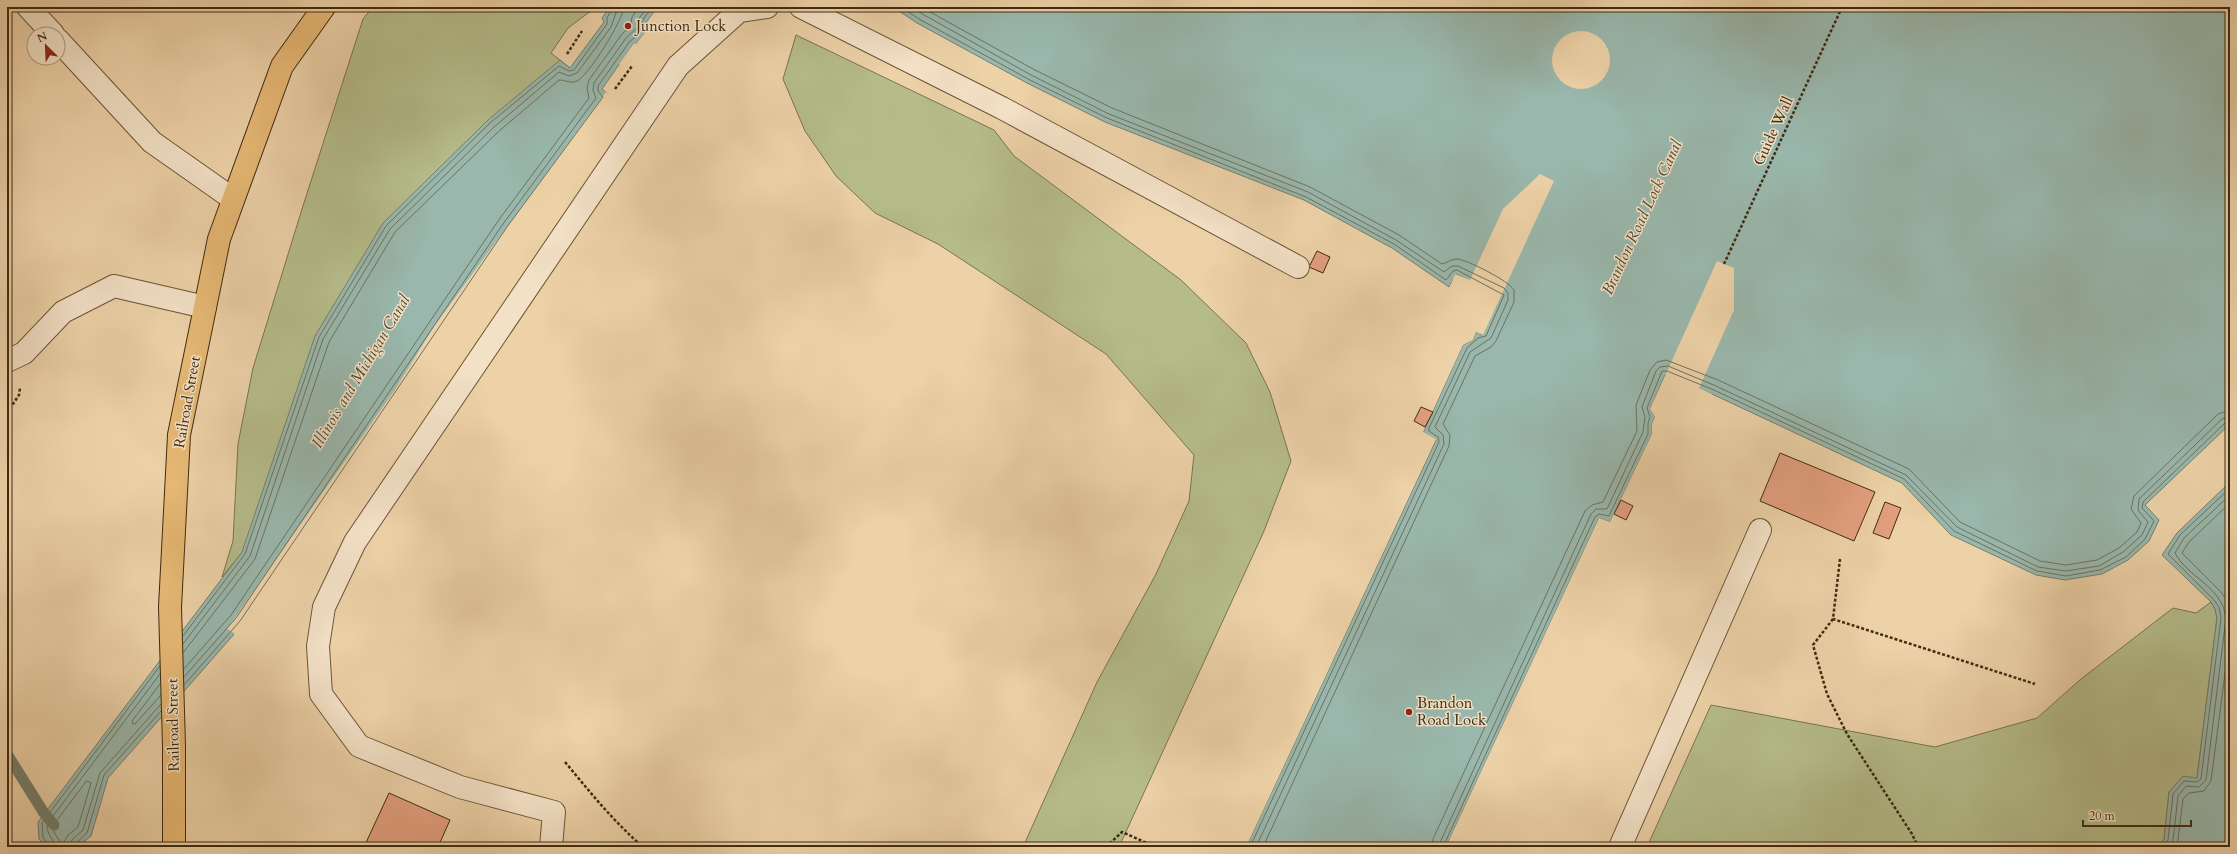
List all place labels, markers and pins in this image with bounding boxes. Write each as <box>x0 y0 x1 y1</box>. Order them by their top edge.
place label: Junction Lock <box>634 16 726 36</box>
marker: Junction Lock <box>623 21 633 31</box>
place label: Brandon Road Lock <box>1417 693 1486 730</box>
marker: Brandon Road Lock <box>1404 707 1414 717</box>

